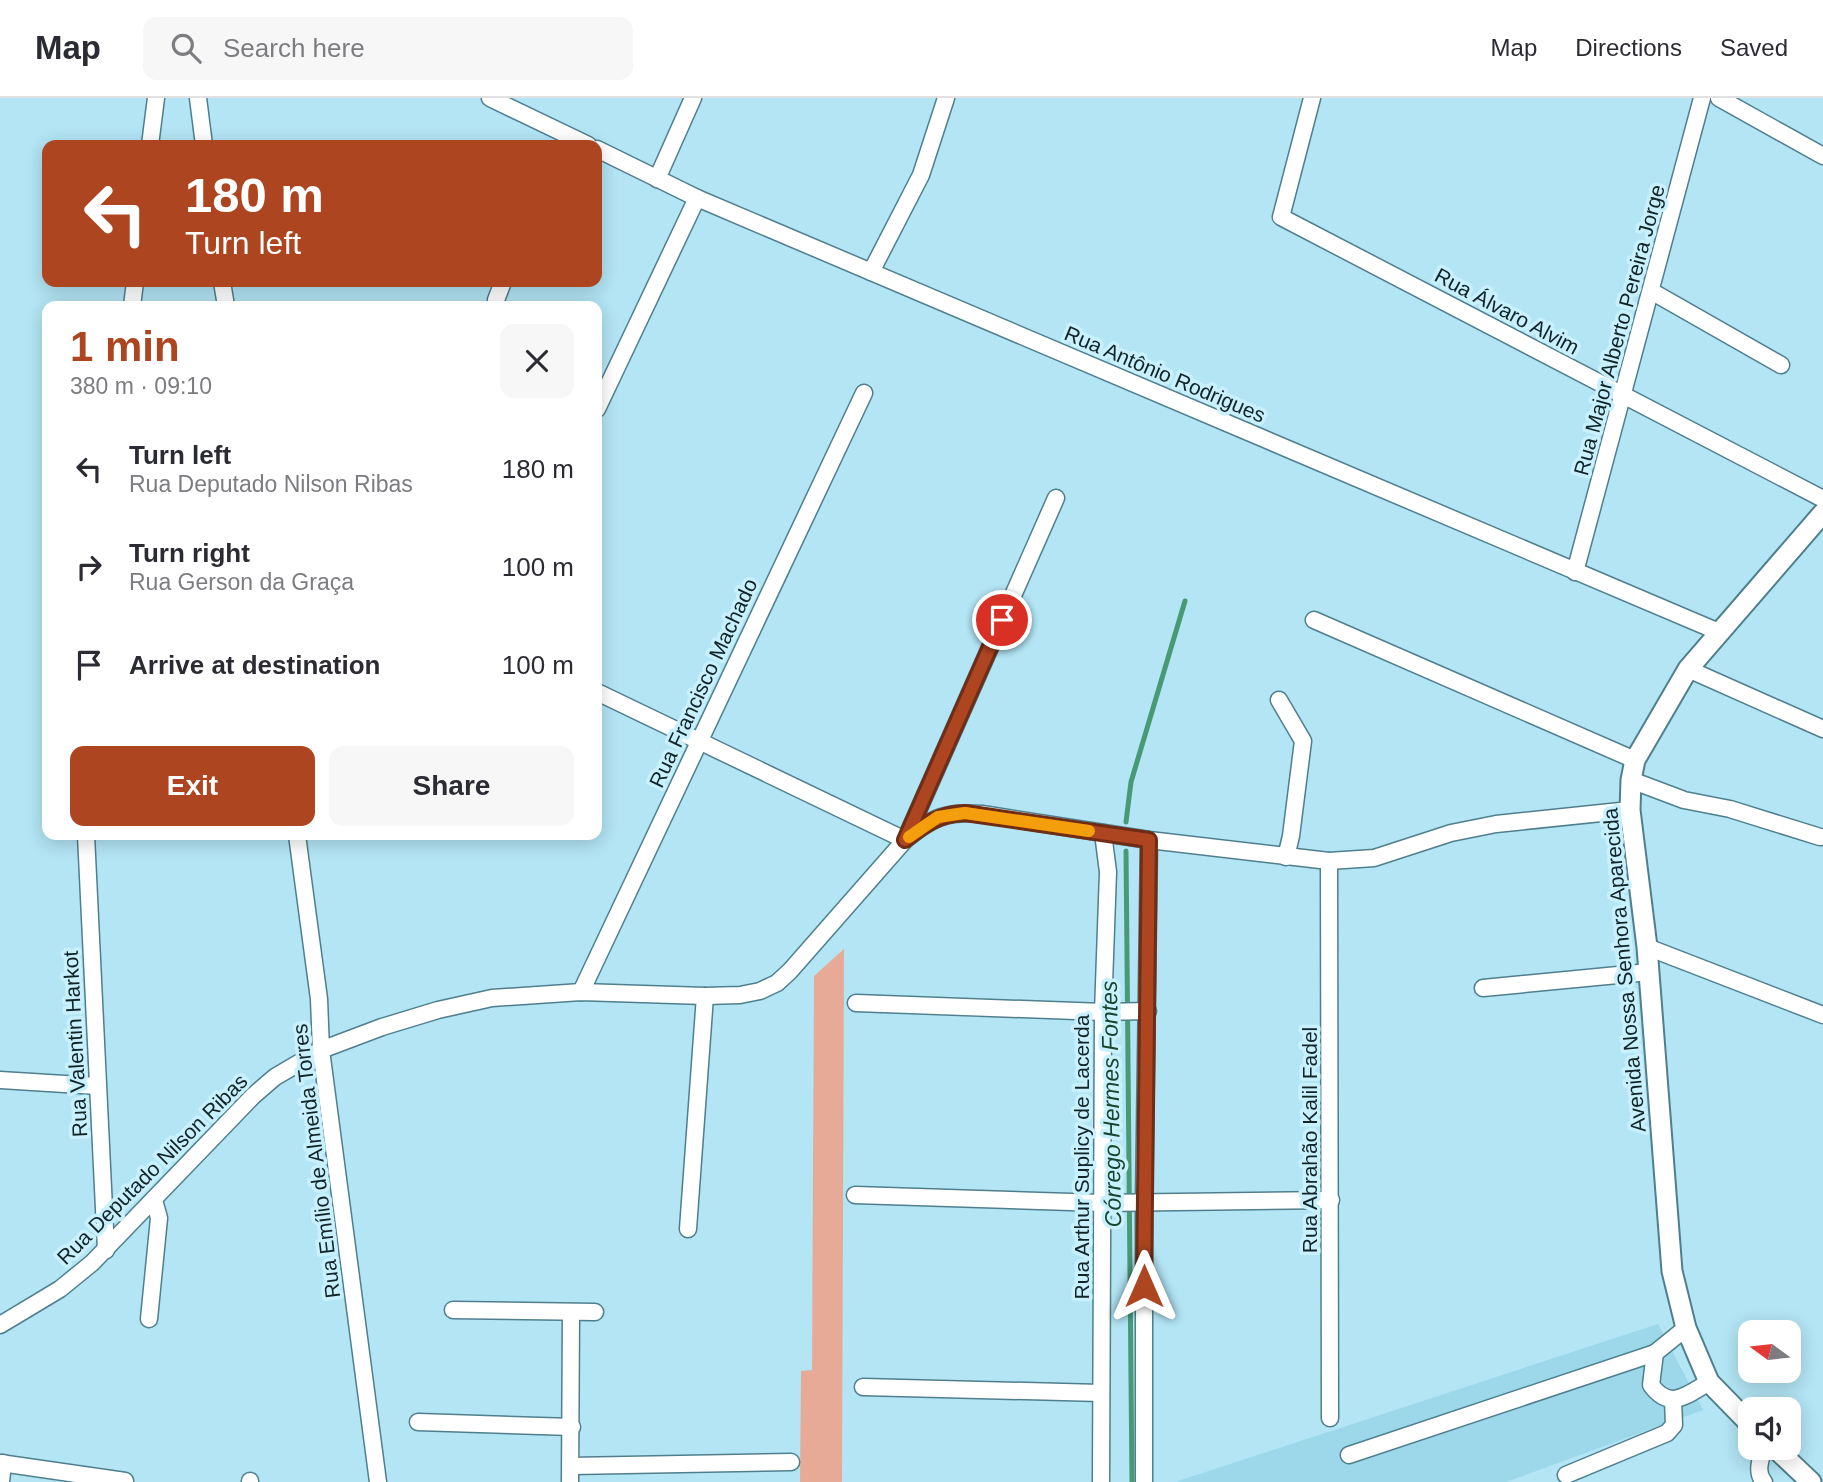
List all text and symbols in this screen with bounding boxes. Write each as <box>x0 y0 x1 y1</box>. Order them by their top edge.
search box <box>143 17 633 80</box>
text: Map <box>35 29 101 66</box>
icon: search <box>167 29 205 67</box>
text: Search here <box>223 33 365 63</box>
text: Map <box>1491 34 1537 61</box>
text: Directions <box>1575 34 1682 61</box>
text: Saved <box>1720 34 1788 61</box>
icon: left <box>70 168 161 259</box>
text: 180 m <box>185 168 324 222</box>
street label: Rua Major Alberto Pereira Jorge <box>1569 182 1669 478</box>
text: Turn left <box>185 225 301 261</box>
street label: Rua Álvaro Alvim <box>1431 263 1583 359</box>
street label: Rua Antônio Rodrigues <box>1061 321 1269 427</box>
text: 1 min <box>70 323 180 370</box>
button: close <box>500 324 574 398</box>
text: 380 m · 09:10 <box>70 373 212 399</box>
text: Turn left <box>129 440 231 470</box>
icon: left <box>70 450 108 488</box>
text: 180 m <box>502 454 574 484</box>
text: Rua Deputado Nilson Ribas <box>129 471 413 497</box>
text: Turn right <box>129 538 250 568</box>
icon: right <box>70 548 108 586</box>
text: 100 m <box>502 552 574 582</box>
text: Rua Gerson da Graça <box>129 569 354 595</box>
street label: Rua Francisco Machado <box>644 575 762 791</box>
pin <box>972 590 1032 650</box>
icon: arrive <box>983 601 1021 639</box>
icon: arrive <box>70 646 108 684</box>
text: Arrive at destination <box>129 650 380 680</box>
text: 100 m <box>502 650 574 680</box>
button: Exit <box>70 746 315 826</box>
button: Share <box>329 746 574 826</box>
street label: Avenida Nossa Senhora Aparecida <box>1598 807 1650 1133</box>
street label: Rua Valentin Harkot <box>59 950 91 1138</box>
water label: Córrego Hermes Fontes <box>1096 980 1126 1228</box>
street label: Rua Arthur Suplicy de Lacerda <box>1070 1014 1093 1299</box>
street label: Rua Emílio de Almeida Torres <box>288 1023 344 1299</box>
street label: Rua Abrahão Kalil Fadel <box>1298 1027 1321 1253</box>
street label: Rua Deputado Nilson Ribas <box>52 1069 252 1269</box>
position arrow <box>1107 1249 1181 1323</box>
north arrow <box>1738 1320 1801 1382</box>
map controls <box>1738 1320 1801 1460</box>
button: sound <box>1738 1397 1801 1460</box>

